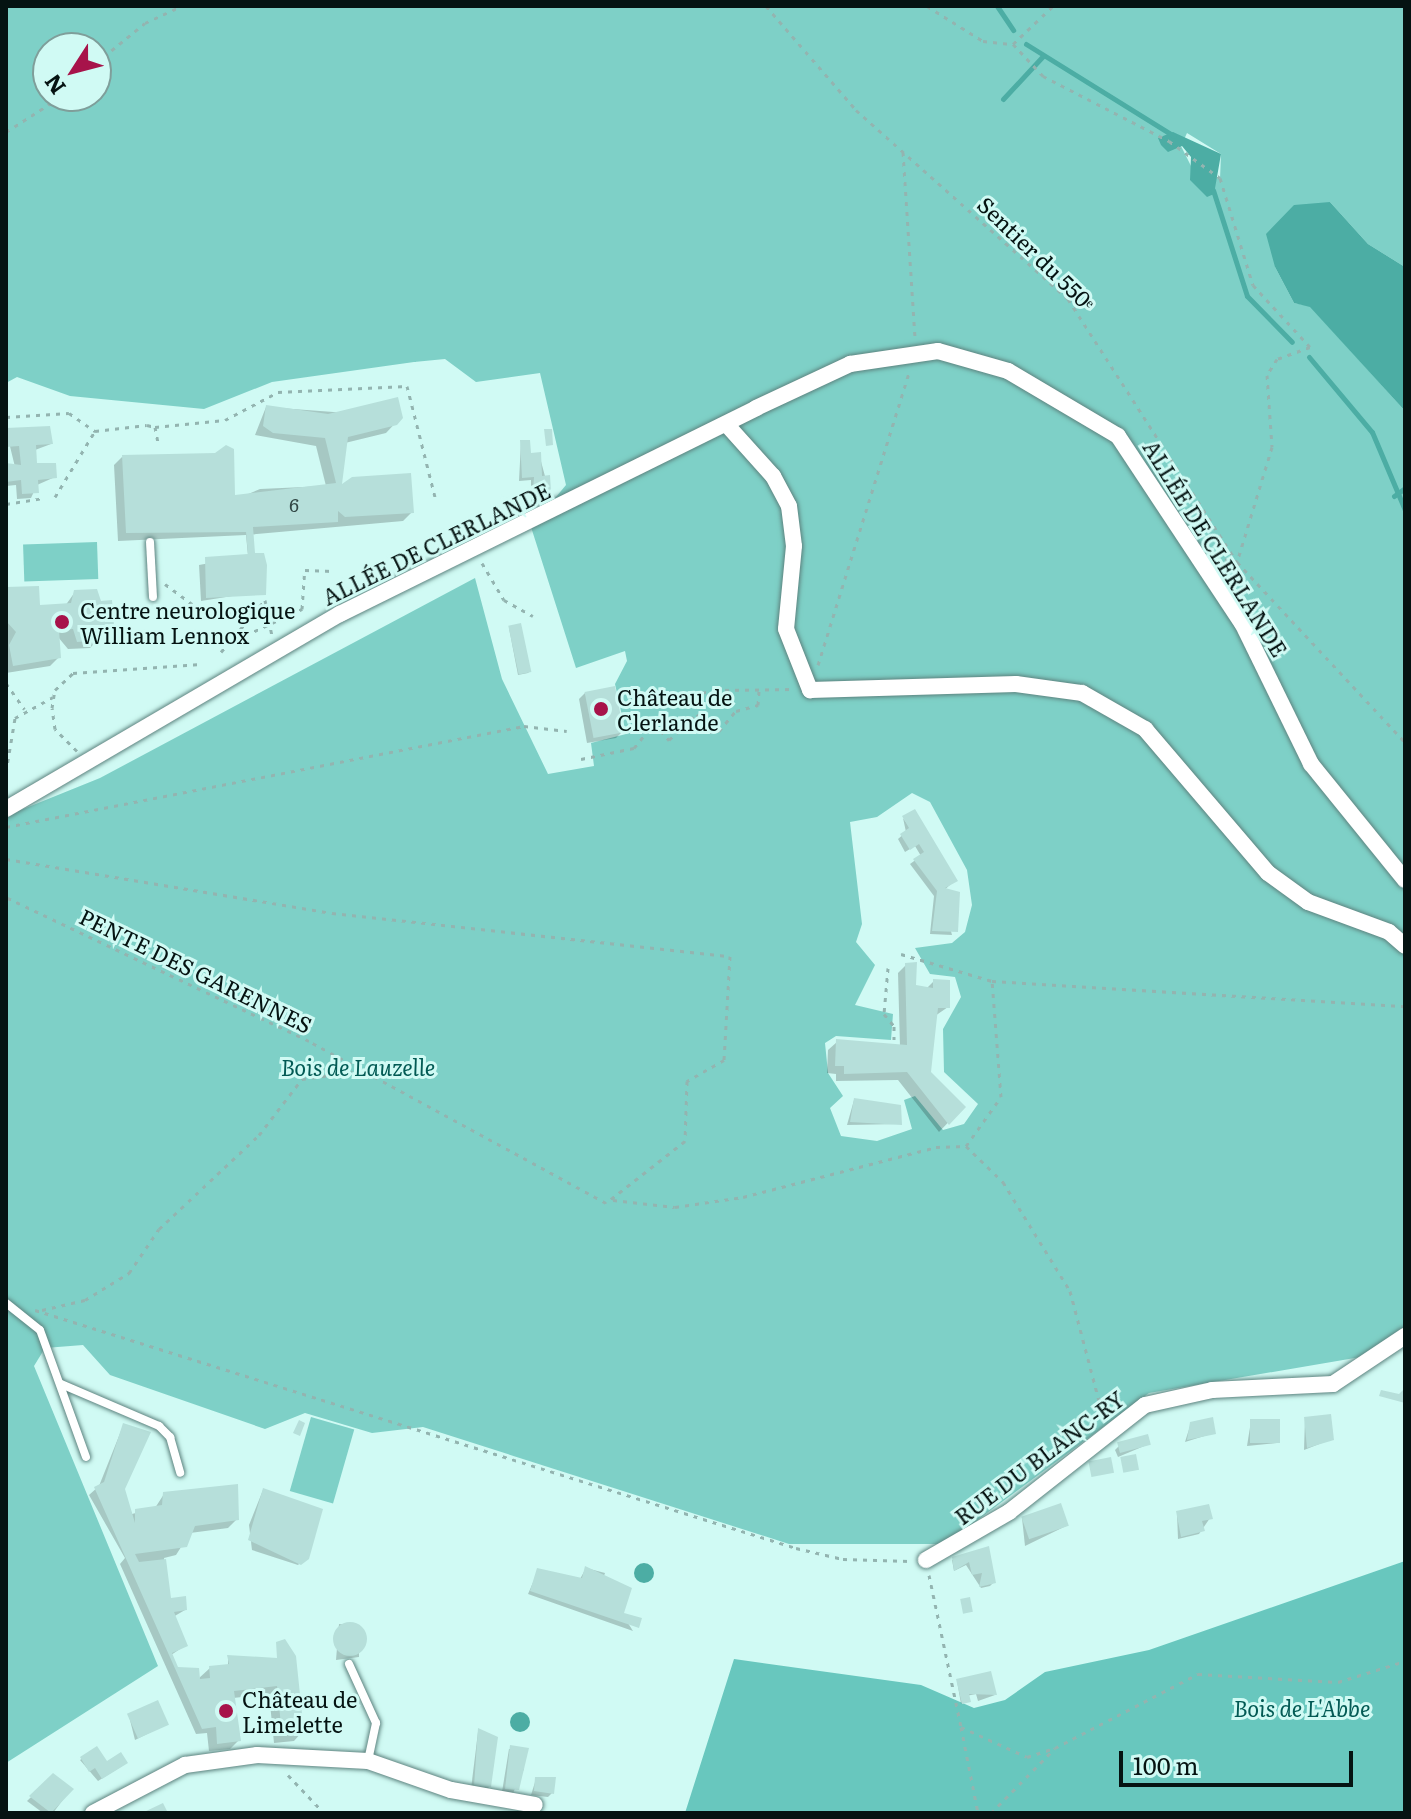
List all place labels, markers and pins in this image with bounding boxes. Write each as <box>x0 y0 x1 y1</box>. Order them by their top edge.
place label: Centre neurologique William Lennox <box>80 596 295 648</box>
marker: Centre neurologique William Lennox <box>51 611 73 633</box>
place label: Château de Clerlande <box>617 683 732 734</box>
marker: Château de Clerlande <box>592 700 610 718</box>
place label: Château de Limelette <box>242 1685 357 1736</box>
marker: Château de Limelette <box>217 1702 235 1720</box>

